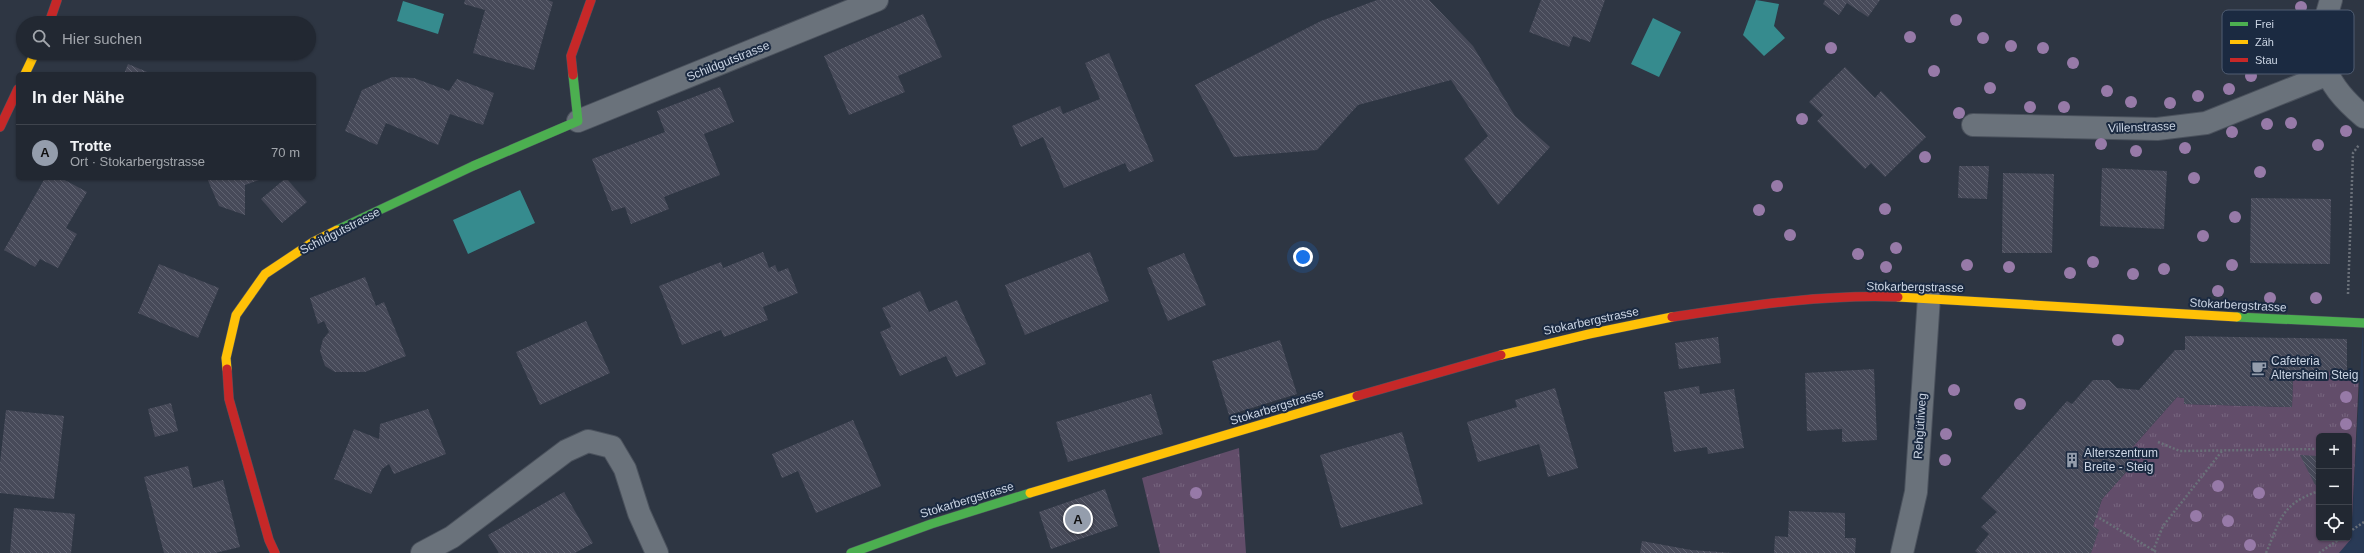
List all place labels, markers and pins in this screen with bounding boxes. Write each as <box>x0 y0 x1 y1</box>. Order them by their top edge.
place label: Cafeteria Altersheim Steig <box>2271 354 2358 382</box>
cafe icon: Cafeteria Altersheim Steig <box>2250 359 2268 377</box>
place label: Alterszentrum Breite - Steig <box>2084 446 2158 474</box>
building icon: Alterszentrum Breite - Steig <box>2063 451 2081 469</box>
pin: A <box>1065 504 1091 534</box>

